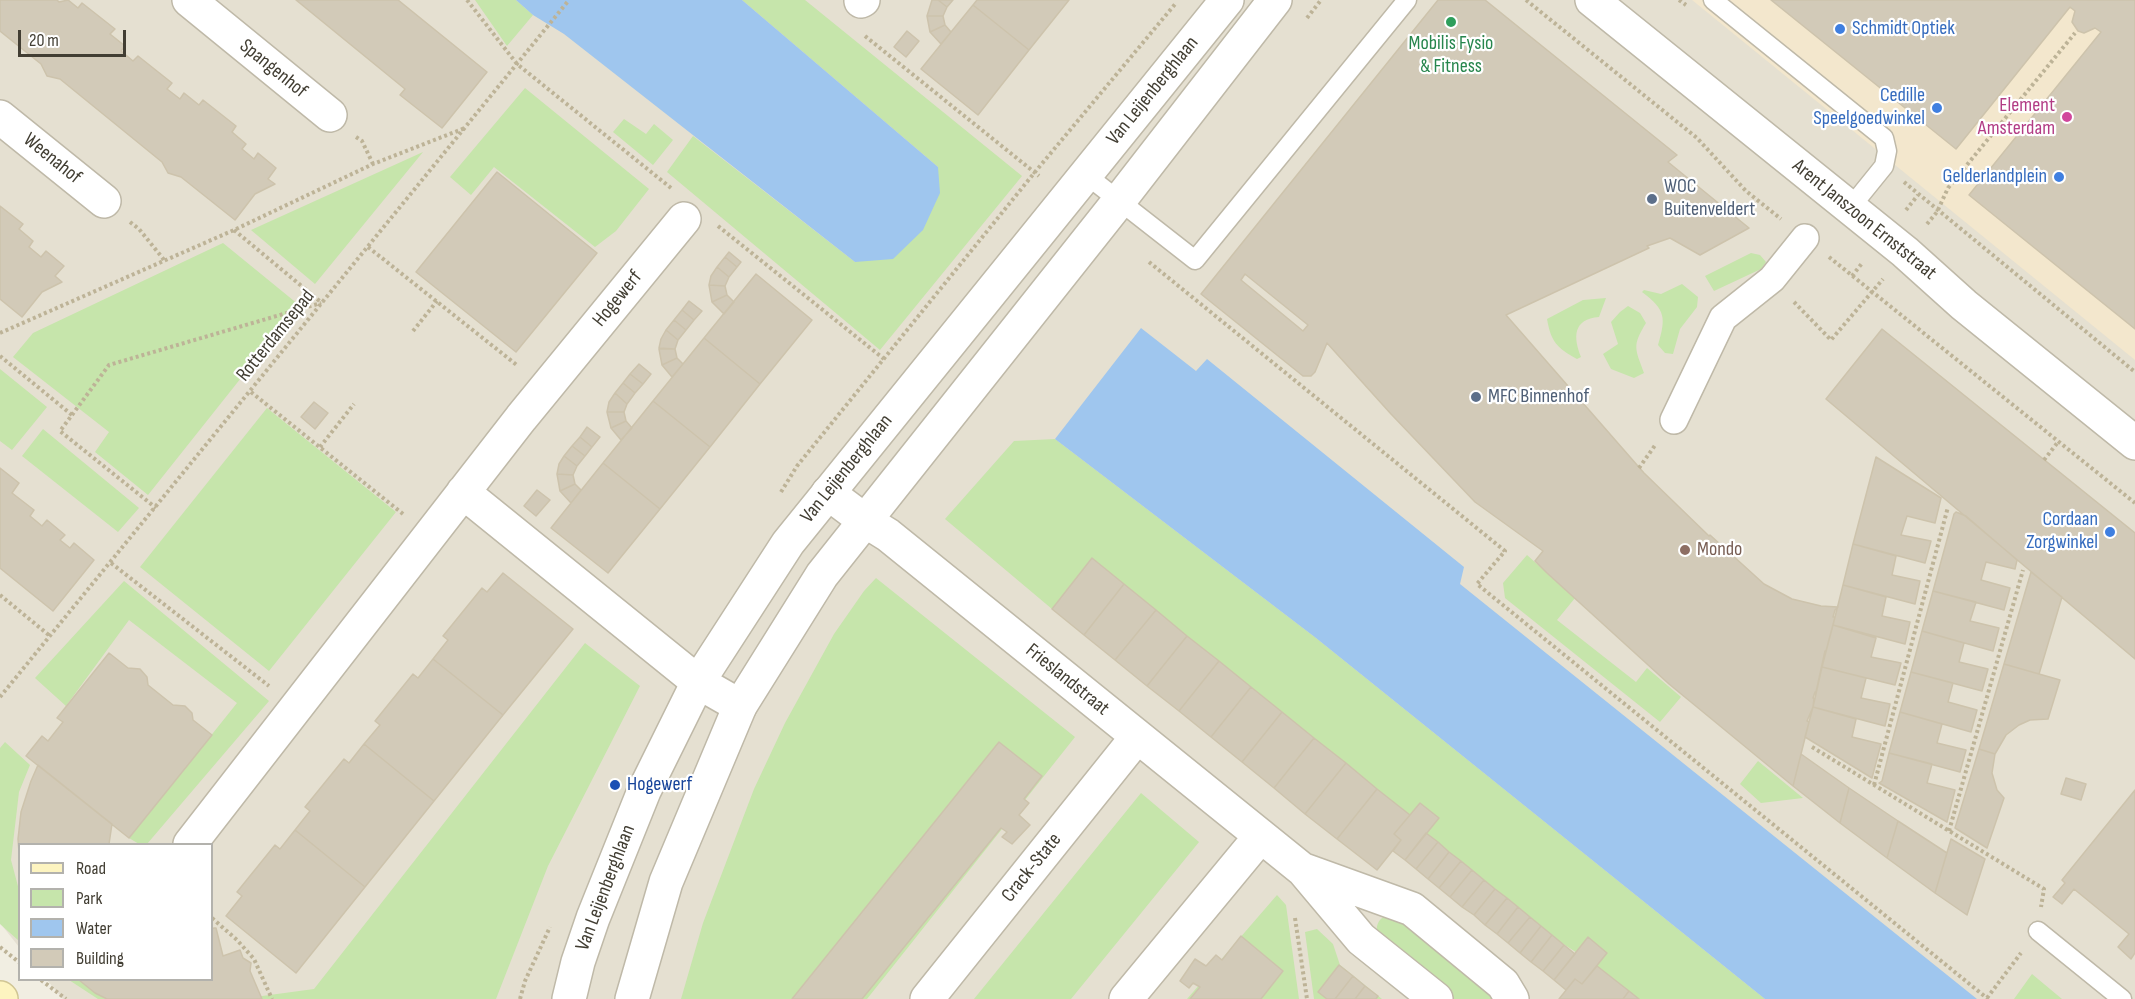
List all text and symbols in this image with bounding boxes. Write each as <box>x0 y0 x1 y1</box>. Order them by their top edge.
marker: Mobilis Fysio & Fitness <box>1444 15 1458 29</box>
place label: Schmidt Optiek <box>1852 17 1955 41</box>
scale bar <box>21 18 129 56</box>
marker: Schmidt Optiek <box>1833 22 1847 36</box>
text: 20 m <box>29 30 59 51</box>
street label: Van Leijenberghlaan <box>1102 32 1204 150</box>
place label: Mobilis Fysio & Fitness <box>1409 32 1493 79</box>
street label: Spangenhof <box>234 34 312 104</box>
place label: Cedille Speelgoedwinkel <box>1813 84 1925 131</box>
place label: Element Amsterdam <box>1978 94 2055 141</box>
marker: Cedille Speelgoedwinkel <box>1930 101 1944 115</box>
marker: Element Amsterdam <box>2060 110 2074 124</box>
street label: Weenahof <box>18 128 86 190</box>
street label: Arent Janszoon Ernststraat <box>1787 154 1941 286</box>
place label: Gelderlandplein <box>1942 165 2047 189</box>
marker: Gelderlandplein <box>2052 170 2066 184</box>
place label: WOC Buitenveldert <box>1664 175 1755 222</box>
marker: WOC Buitenveldert <box>1645 192 1659 206</box>
street label: Hogewerf <box>588 266 648 332</box>
street label: Rotterdamsepad <box>232 285 320 387</box>
place label: MFC Binnenhof <box>1488 385 1589 409</box>
marker: MFC Binnenhof <box>1469 390 1483 404</box>
street label: Van Leijenberghlaan <box>796 410 898 528</box>
place label: Cordaan Zorgwinkel <box>2026 508 2098 555</box>
marker: Cordaan Zorgwinkel <box>2103 525 2117 539</box>
place label: Mondo <box>1697 538 1742 562</box>
marker: Mondo <box>1678 543 1692 557</box>
street label: Frieslandstraat <box>1020 639 1114 721</box>
place label: Hogewerf <box>627 773 692 797</box>
marker: Hogewerf <box>608 778 622 792</box>
street label: Van Leijenberghlaan <box>571 822 641 954</box>
street label: Crack-State <box>997 829 1067 907</box>
legend <box>18 843 213 981</box>
text: Road <box>76 858 106 879</box>
text: Park <box>76 888 102 909</box>
text: Water <box>76 918 112 939</box>
text: Building <box>76 948 124 969</box>

